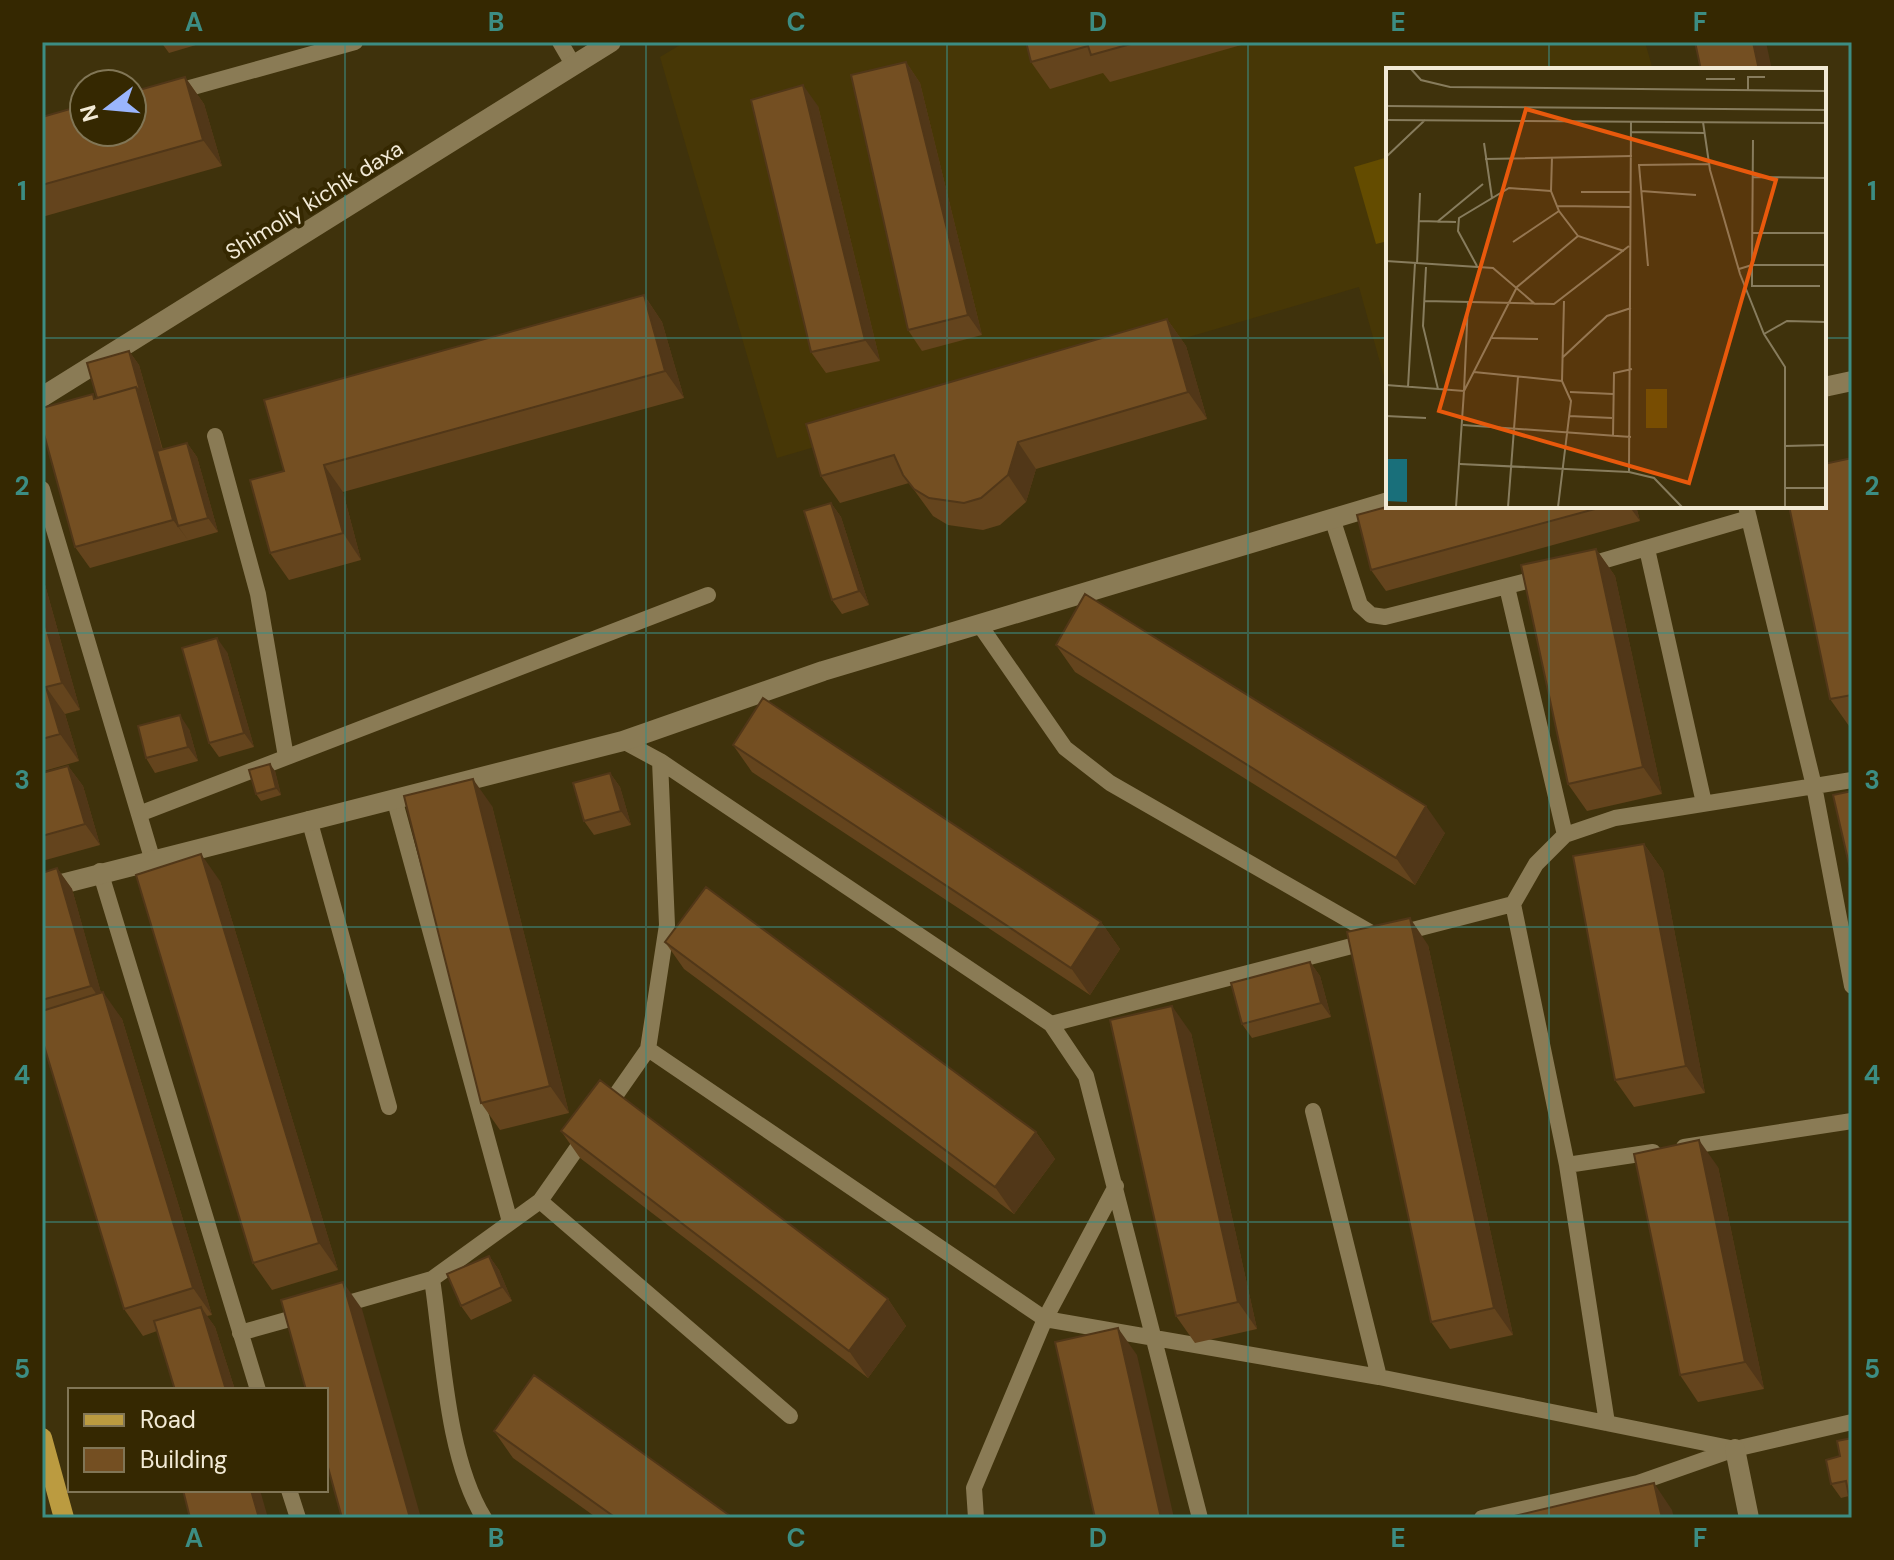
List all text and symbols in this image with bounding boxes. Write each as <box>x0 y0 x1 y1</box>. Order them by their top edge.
text: A <box>185 5 203 39</box>
text: B <box>488 5 504 39</box>
text: C <box>786 5 806 39</box>
text: D <box>1089 5 1107 39</box>
text: E <box>1390 5 1406 39</box>
text: F <box>1693 5 1707 39</box>
north arrow <box>68 68 148 148</box>
inset map <box>1386 68 1826 508</box>
text: N <box>73 102 105 125</box>
street label: Shimoliy kichik daxa <box>220 134 408 267</box>
text: 1 <box>17 174 27 208</box>
text: 1 <box>1867 174 1877 208</box>
text: 2 <box>14 469 30 503</box>
text: 2 <box>1864 469 1880 503</box>
text: 3 <box>14 763 30 797</box>
text: 3 <box>1864 763 1880 797</box>
text: 4 <box>14 1058 30 1092</box>
text: 4 <box>1864 1058 1880 1092</box>
text: 5 <box>14 1352 30 1386</box>
text: 5 <box>1864 1352 1880 1386</box>
legend <box>68 1388 328 1492</box>
text: Road <box>140 1404 196 1435</box>
text: Building <box>140 1444 227 1475</box>
text: A <box>185 1521 203 1555</box>
text: B <box>488 1521 504 1555</box>
text: C <box>786 1521 806 1555</box>
text: D <box>1089 1521 1107 1555</box>
text: E <box>1390 1521 1406 1555</box>
text: F <box>1693 1521 1707 1555</box>

